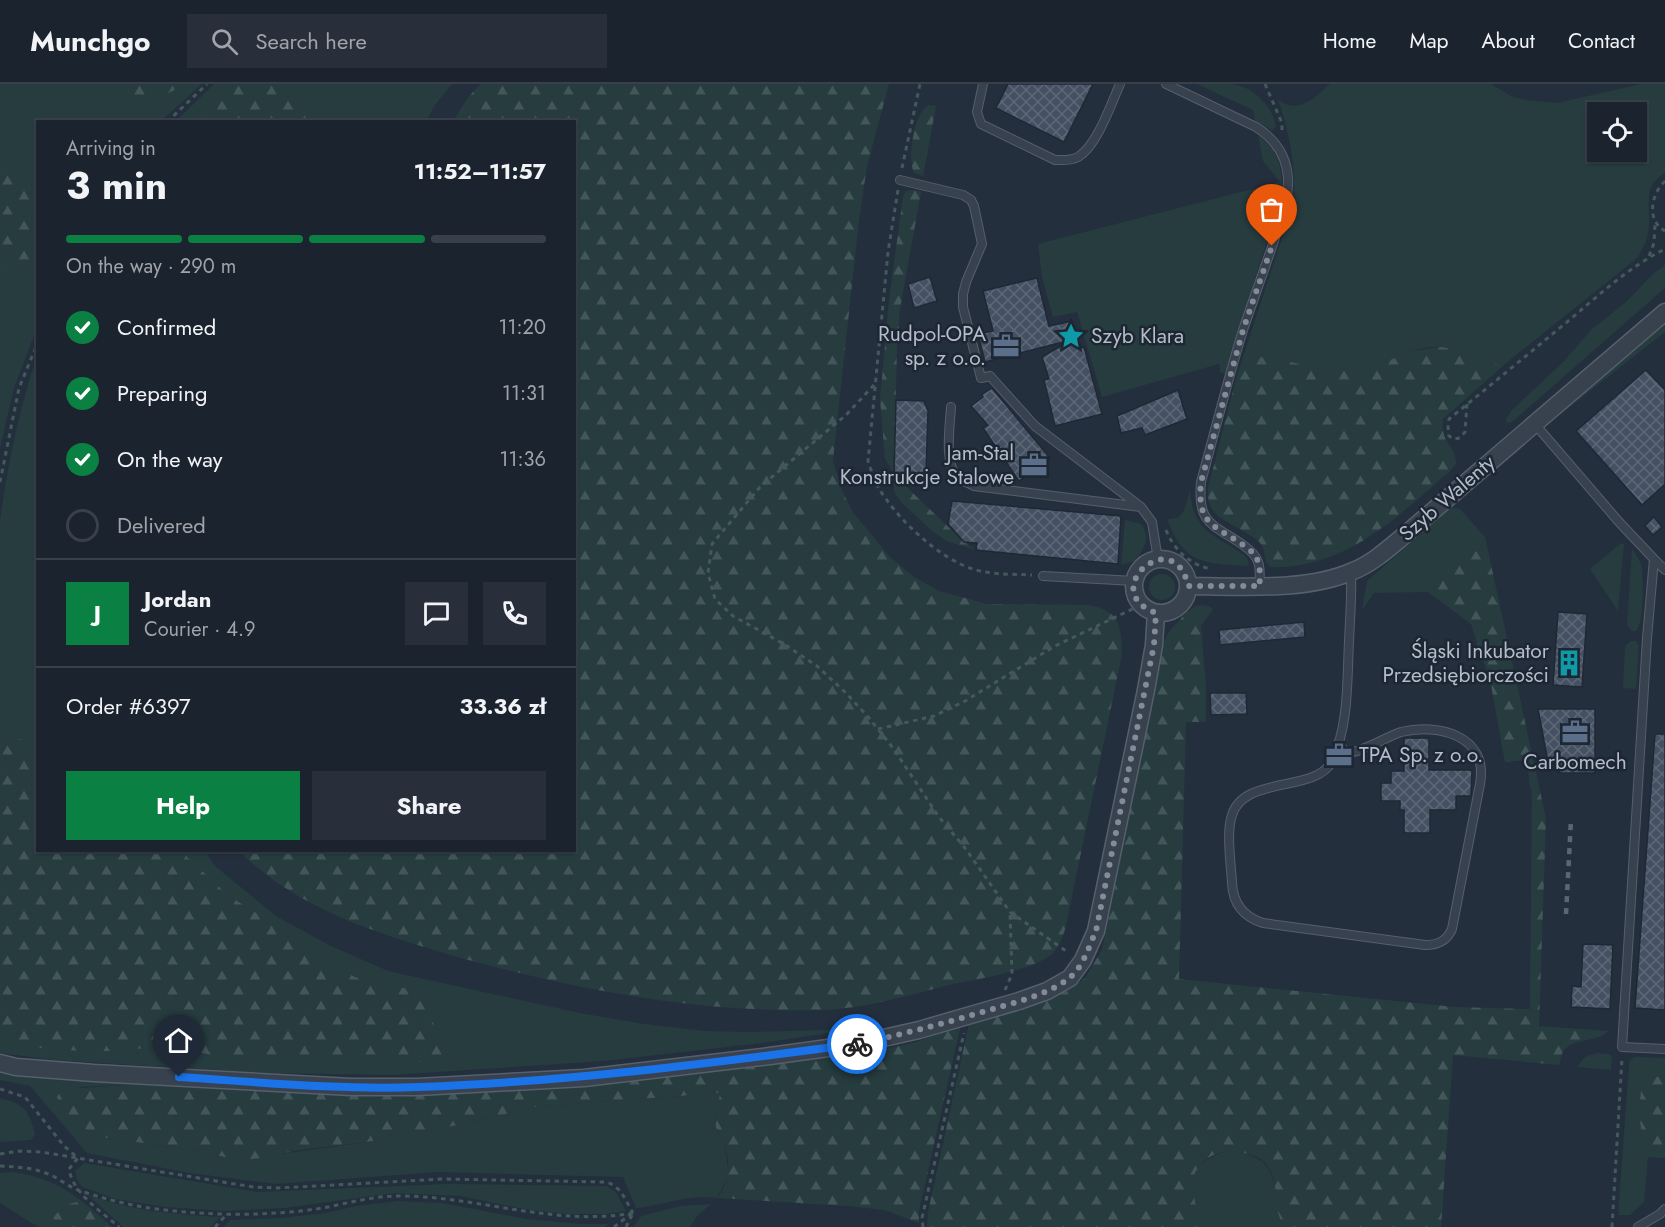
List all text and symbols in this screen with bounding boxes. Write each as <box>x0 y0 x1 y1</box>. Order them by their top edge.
search box <box>187 14 607 68</box>
text: Munchgo <box>30 21 151 62</box>
icon: search <box>208 25 241 58</box>
text: Search here <box>256 25 367 57</box>
text: Home <box>1323 26 1376 56</box>
text: Map <box>1409 26 1449 56</box>
text: About <box>1482 26 1535 56</box>
text: Contact <box>1568 26 1635 56</box>
map controls <box>1587 102 1647 162</box>
button: locate <box>1587 102 1647 162</box>
text: Arriving in <box>66 134 156 163</box>
text: 11:52–11:57 <box>414 155 546 187</box>
text: 3 min <box>66 157 167 214</box>
pin <box>1246 184 1297 246</box>
icon: bag <box>1255 193 1288 226</box>
text: On the way · 290 m <box>66 252 236 281</box>
icon: check <box>66 311 99 344</box>
text: Confirmed <box>117 311 216 343</box>
text: 11:20 <box>499 313 546 342</box>
place label: Rudpol-OPA sp. z o.o. <box>878 319 986 373</box>
place icon: Szyb Klara <box>1056 321 1086 351</box>
place label: Szyb Klara <box>1091 321 1184 351</box>
office icon: Rudpol-OPA sp. z o.o. <box>991 331 1021 361</box>
icon: check <box>66 377 99 410</box>
text: Preparing <box>117 377 208 409</box>
text: 11:31 <box>502 379 546 408</box>
place label: Jam-Stal Konstrukcje Stalowe <box>840 438 1014 492</box>
icon: check <box>66 443 99 476</box>
text: On the way <box>117 443 222 475</box>
text: 11:36 <box>500 445 546 474</box>
street label: Szyb Walenty <box>1392 447 1502 548</box>
office icon: Jam-Stal Konstrukcje Stalowe <box>1019 450 1049 480</box>
text: Delivered <box>117 509 206 541</box>
button: chat <box>405 582 468 645</box>
button: phone <box>483 582 546 645</box>
text: Jordan <box>144 583 211 615</box>
text: J <box>94 597 101 629</box>
text: Courier · 4.9 <box>144 615 256 644</box>
place label: Śląski Inkubator Przedsiębiorczości <box>1383 636 1550 690</box>
building icon: Śląski Inkubator Przedsiębiorczości <box>1554 648 1584 678</box>
text: Order #6397 <box>66 690 191 722</box>
text: 33.36 zł <box>460 690 546 722</box>
office icon: Carbomech <box>1560 717 1590 747</box>
office icon: TPA Sp. z o.o. <box>1324 740 1354 770</box>
place label: TPA Sp. z o.o. <box>1359 740 1483 770</box>
place label: Carbomech <box>1523 747 1627 777</box>
button: Help <box>66 771 300 840</box>
button: Share <box>312 771 546 840</box>
courier <box>827 1014 887 1074</box>
pin <box>153 1015 204 1077</box>
icon: home <box>162 1024 195 1057</box>
icon: bike <box>841 1028 874 1061</box>

